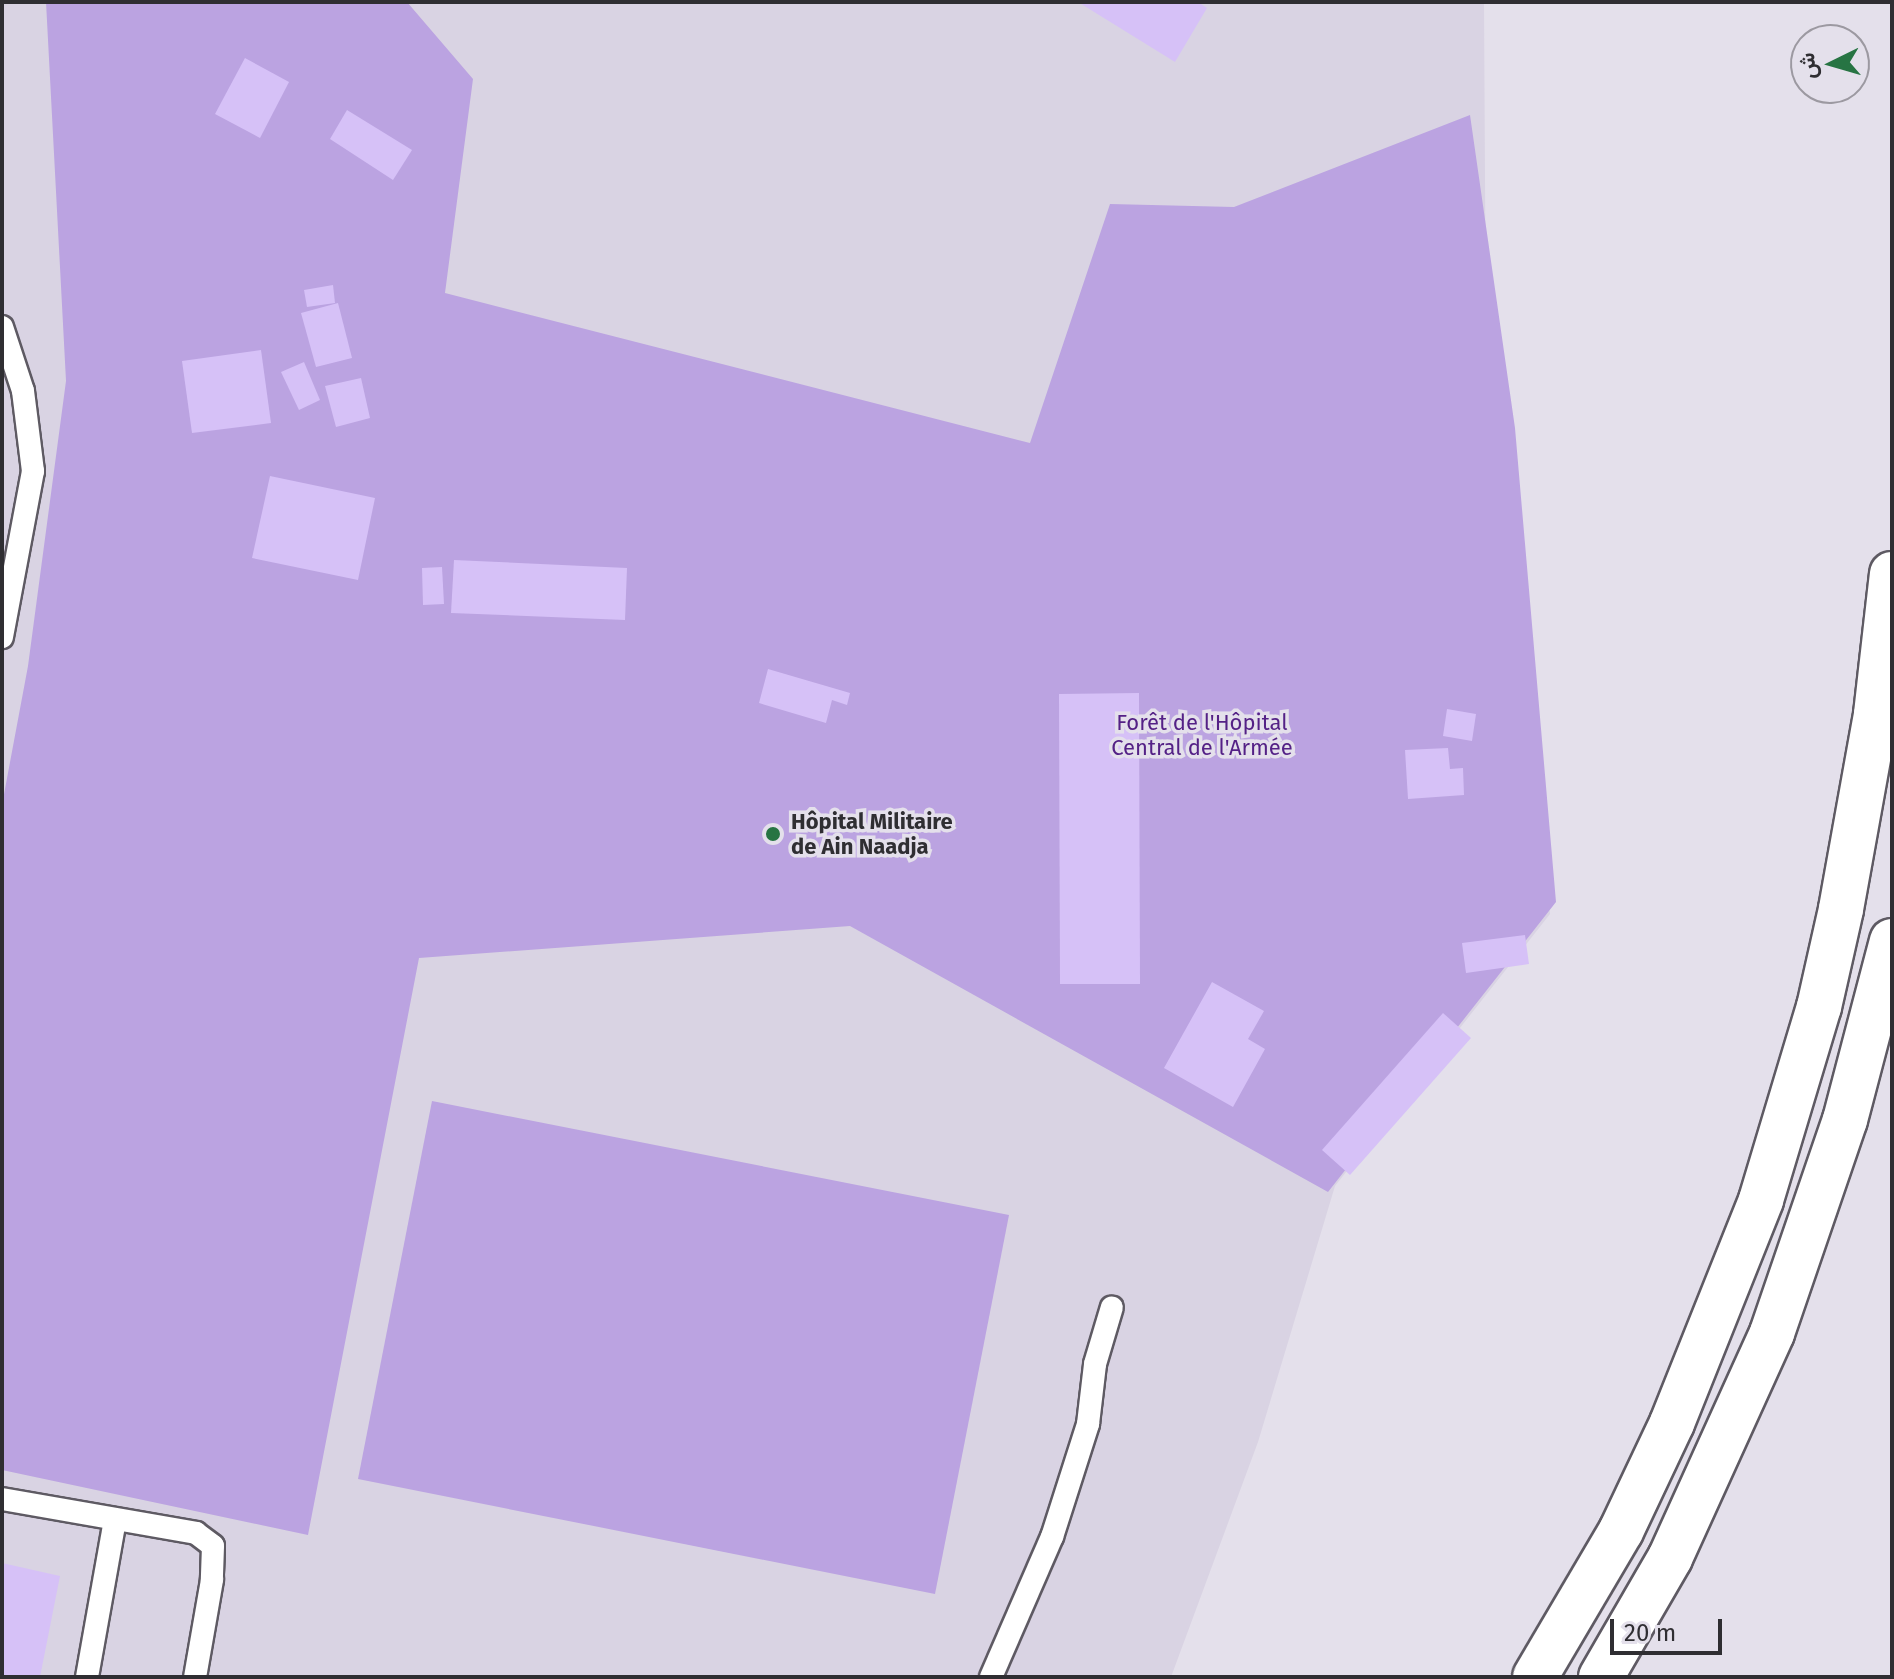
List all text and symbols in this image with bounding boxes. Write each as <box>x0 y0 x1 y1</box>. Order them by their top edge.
north arrow <box>1790 24 1870 104</box>
text: ش <box>1793 52 1822 80</box>
park label: Forêt de l'Hôpital Central de l'Armée <box>1111 709 1293 760</box>
place label: Hôpital Militaire de Ain Naadja <box>791 808 953 860</box>
marker: Hôpital Militaire de Ain Naadja <box>762 823 784 845</box>
scale bar <box>1614 1603 1726 1653</box>
text: 20 m <box>1624 1619 1676 1647</box>

